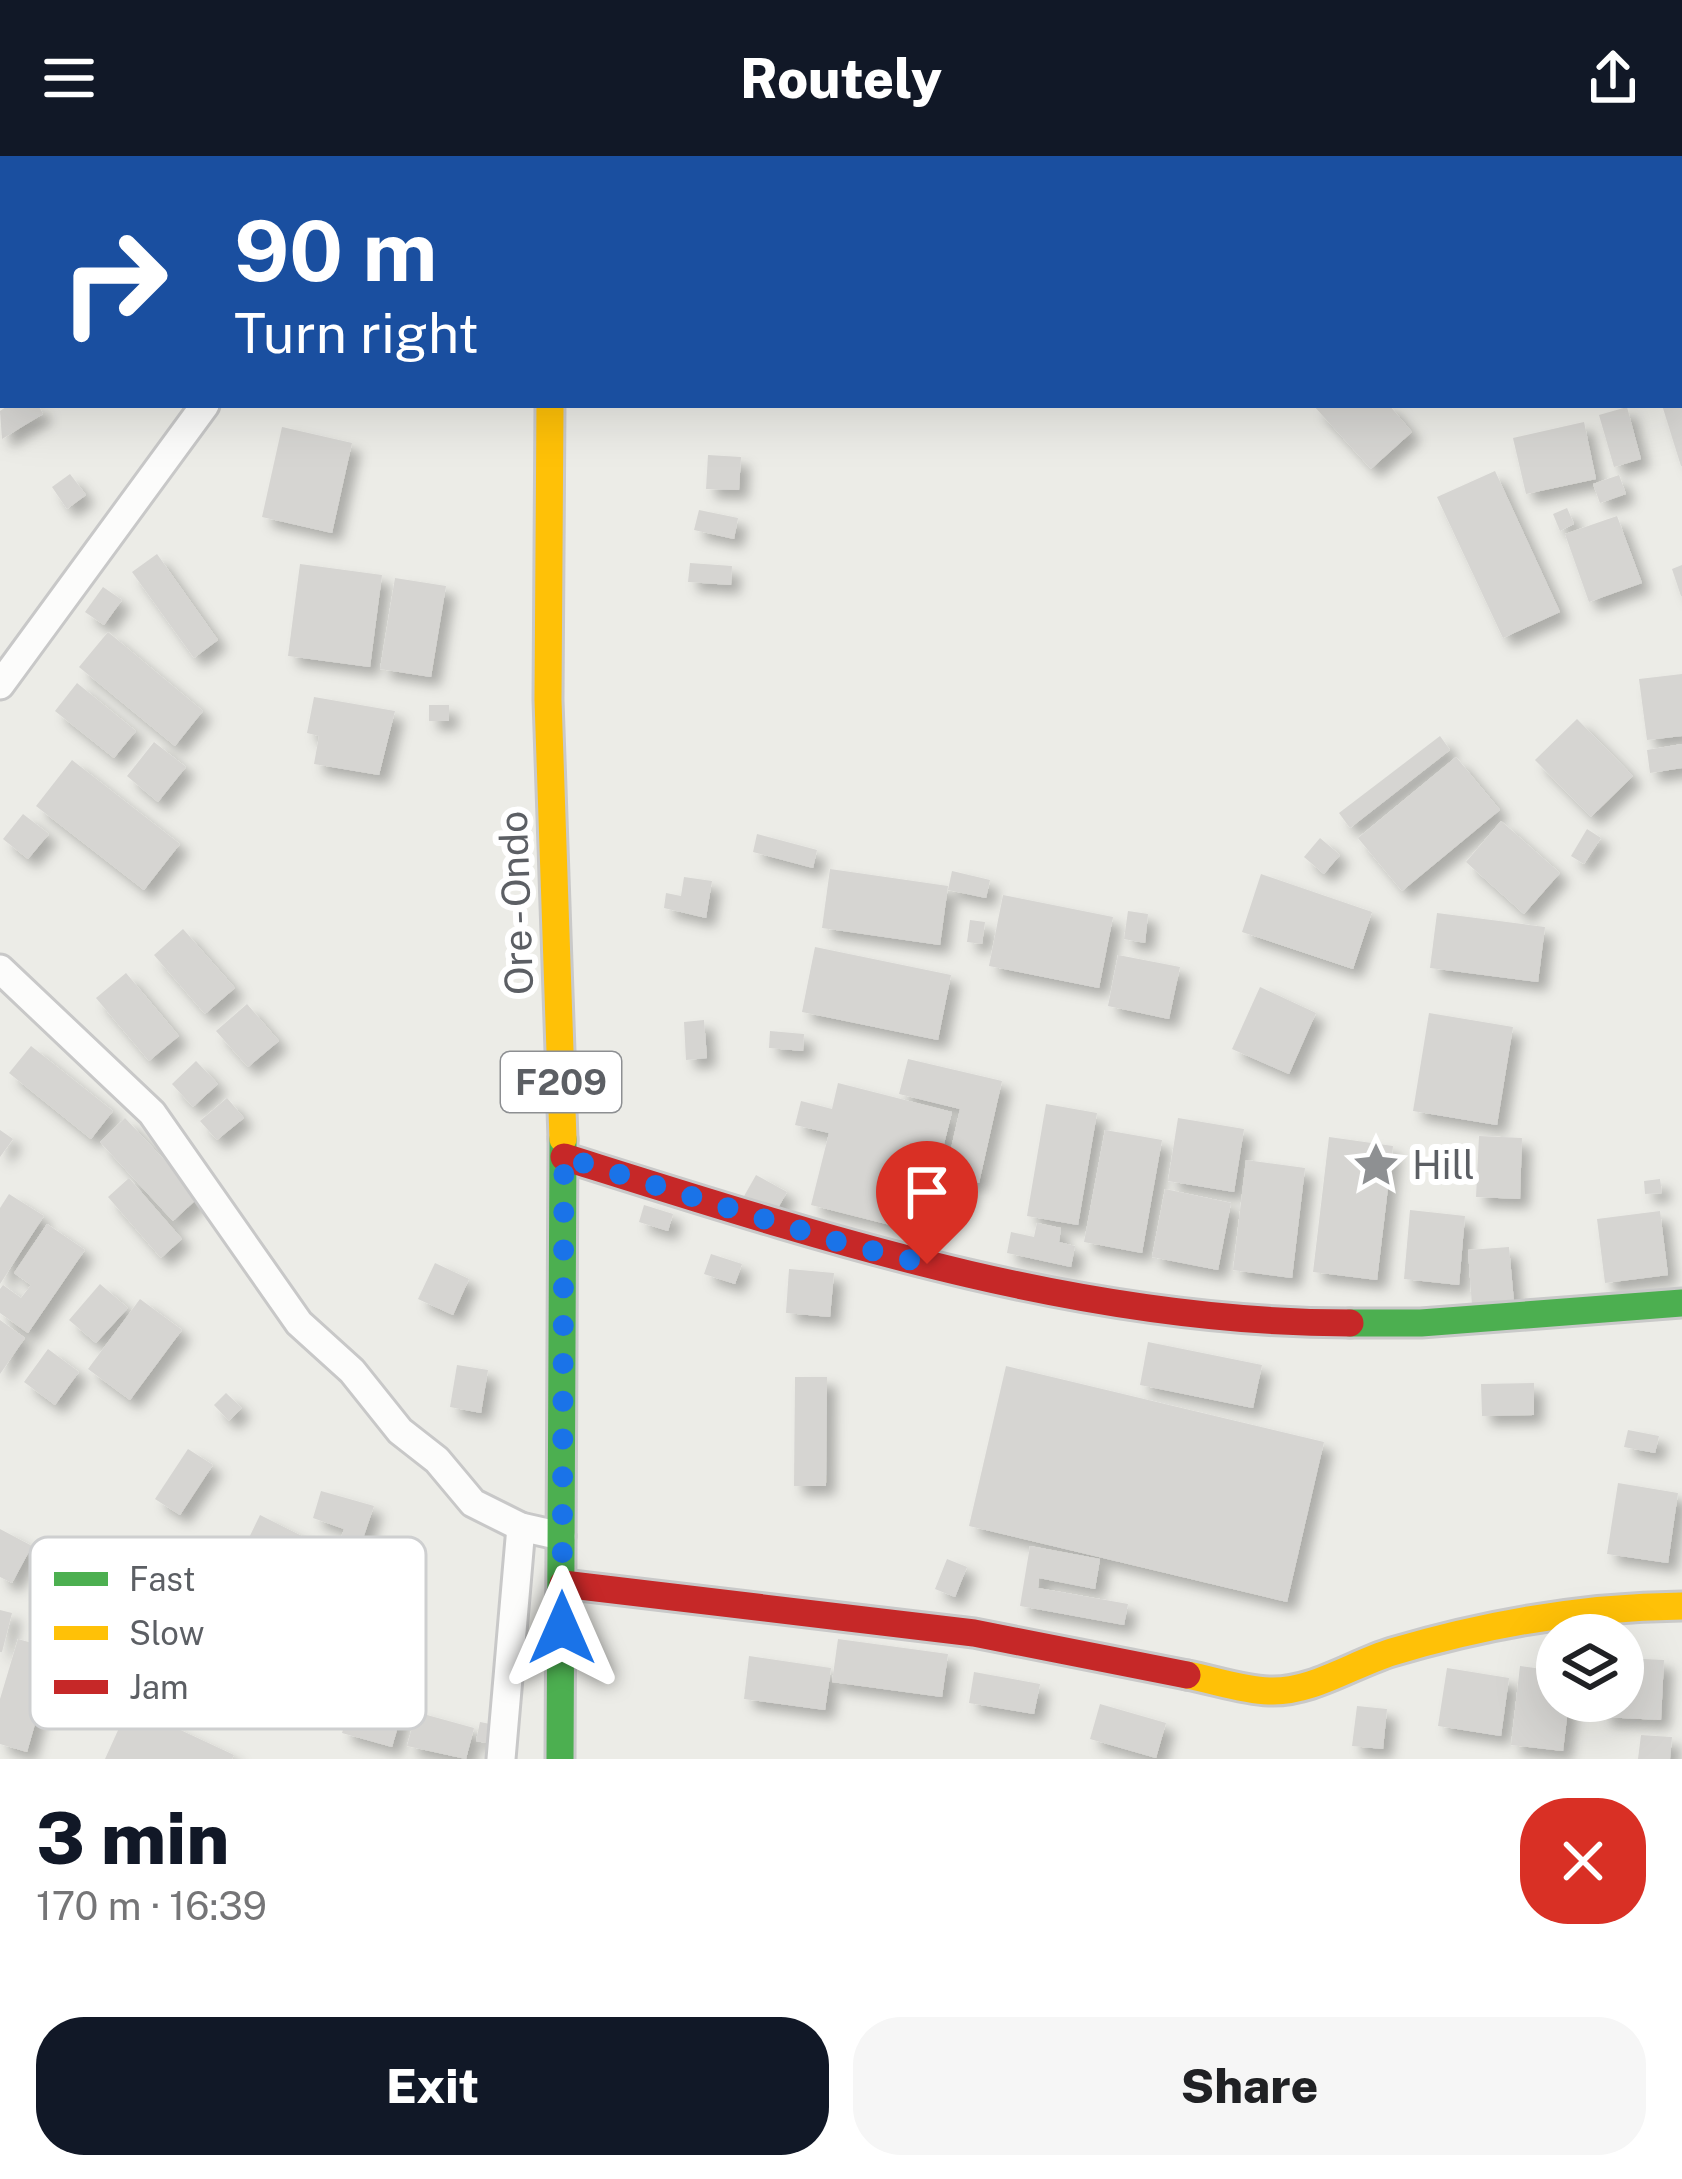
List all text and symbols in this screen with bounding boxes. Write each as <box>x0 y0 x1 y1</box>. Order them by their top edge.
icon: menu <box>36 45 102 111</box>
icon: share <box>1580 45 1646 111</box>
text: Routely <box>740 47 942 110</box>
text: 90 m <box>234 201 437 300</box>
icon: right <box>36 204 192 360</box>
text: Turn right <box>234 302 479 365</box>
street label: Ore - Ondo <box>490 810 542 996</box>
road number: F209 <box>501 1052 621 1112</box>
place icon: Hill <box>1351 1140 1401 1190</box>
pin <box>876 1141 978 1264</box>
place label: Hill <box>1412 1142 1475 1188</box>
icon: arrive <box>894 1159 960 1225</box>
legend <box>30 1537 426 1729</box>
text: Fast <box>129 1560 196 1598</box>
position arrow <box>499 1565 625 1691</box>
text: Slow <box>129 1614 204 1652</box>
map controls <box>1536 1614 1644 1722</box>
button: layers <box>1536 1614 1644 1722</box>
text: Jam <box>129 1668 189 1706</box>
text: 3 min <box>36 1796 229 1880</box>
button: close <box>1520 1798 1646 1924</box>
text: 170 m · 16:39 <box>36 1883 267 1929</box>
button: Exit <box>36 2017 829 2155</box>
button: Share <box>853 2017 1646 2155</box>

